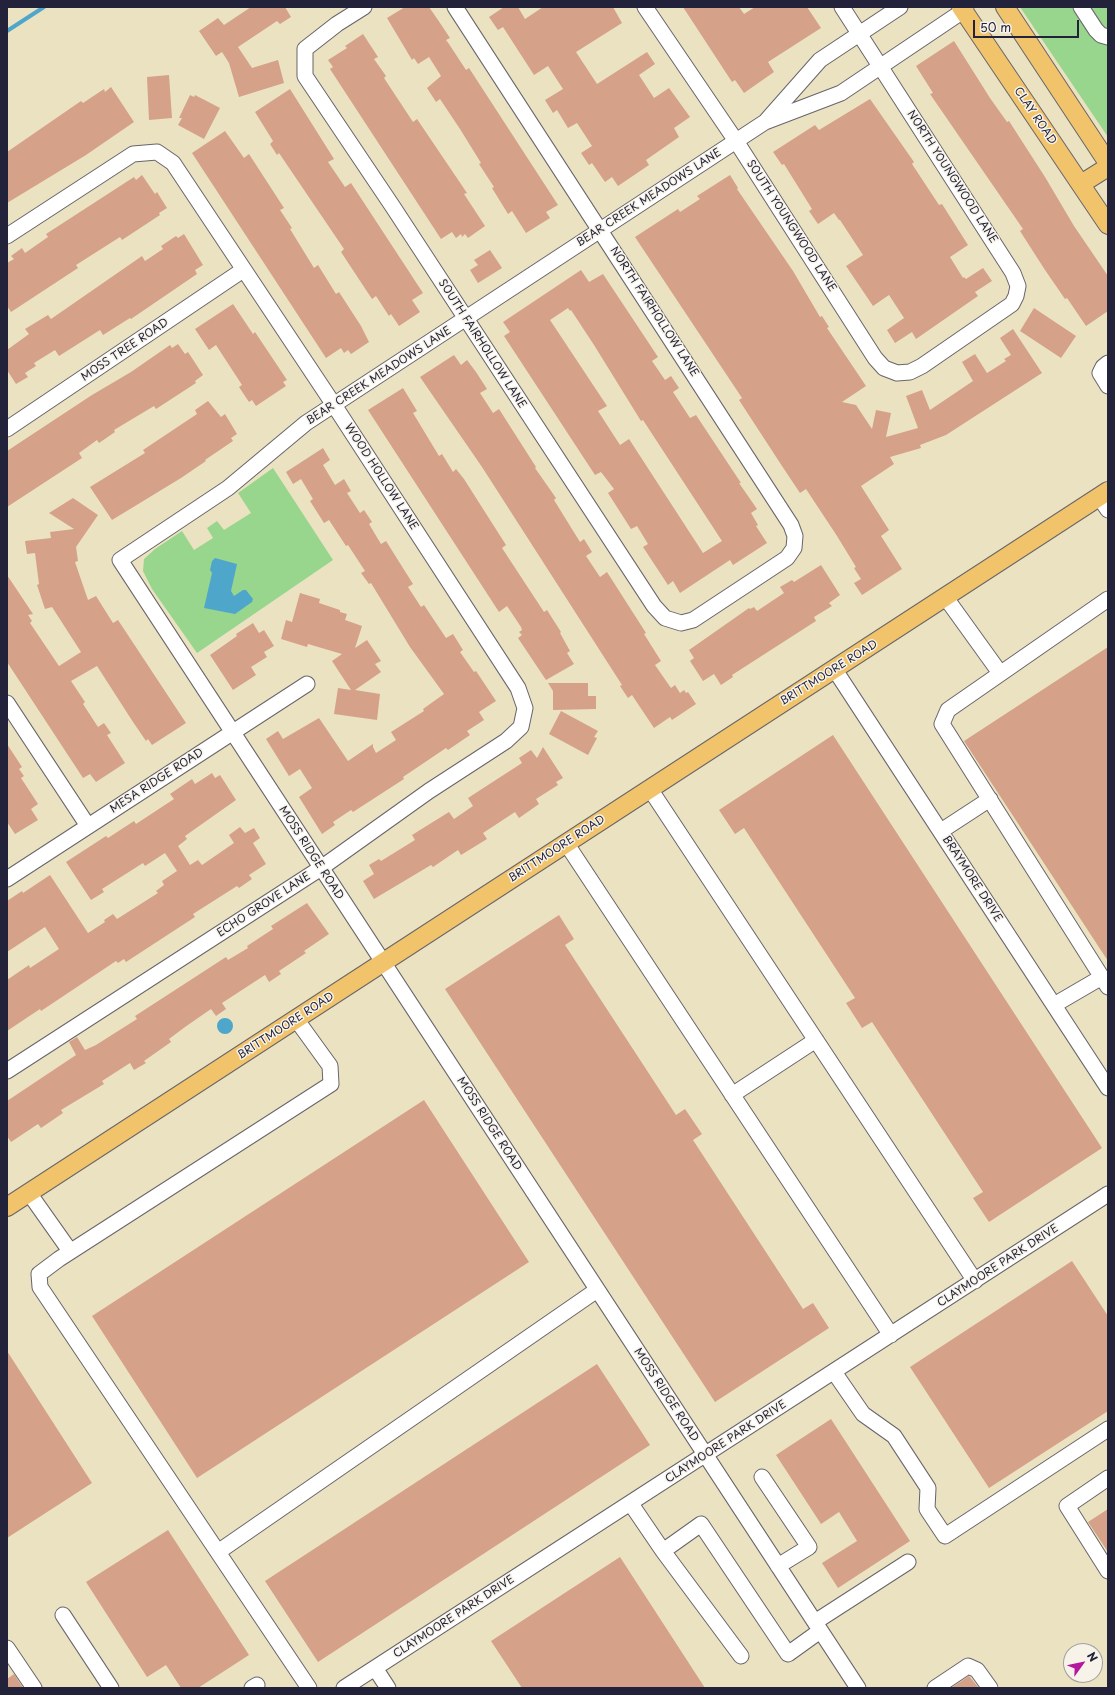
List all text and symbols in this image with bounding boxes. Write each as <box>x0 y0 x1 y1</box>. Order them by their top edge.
scale bar <box>975 12 1081 38</box>
text: 50 m <box>980 18 1011 36</box>
street label: CLAY ROAD <box>1011 85 1059 147</box>
street label: NORTH YOUNGWOOD LANE <box>904 108 1000 246</box>
street label: BEAR CREEK MEADOWS LANE <box>574 146 724 250</box>
street label: SOUTH YOUNGWOOD LANE <box>743 158 839 294</box>
street label: NORTH FAIRHOLLOW LANE <box>607 244 701 380</box>
street label: SOUTH FAIRHOLLOW LANE <box>435 277 529 411</box>
street label: MOSS TREE ROAD <box>79 316 171 384</box>
street label: BEAR CREEK MEADOWS LANE <box>304 324 454 428</box>
street label: WOOD HOLLOW LANE <box>342 421 420 533</box>
street label: BRITTMOORE ROAD <box>778 638 880 708</box>
street label: MESA RIDGE ROAD <box>108 746 206 816</box>
street label: MOSS RIDGE ROAD <box>276 804 346 902</box>
street label: BRITTMOORE ROAD <box>506 813 608 885</box>
street label: BRAYMORE DRIVE <box>939 834 1005 924</box>
street label: ECHO GROVE LANE <box>215 870 313 940</box>
street label: BRITTMOORE ROAD <box>235 990 337 1062</box>
street label: MOSS RIDGE ROAD <box>454 1075 524 1173</box>
street label: CLAYMOORE PARK DRIVE <box>935 1222 1061 1310</box>
street label: MOSS RIDGE ROAD <box>631 1346 701 1444</box>
street label: CLAYMOORE PARK DRIVE <box>663 1398 789 1486</box>
street label: CLAYMOORE PARK DRIVE <box>391 1573 517 1661</box>
north arrow <box>1063 1643 1103 1683</box>
text: N <box>1083 1648 1102 1665</box>

